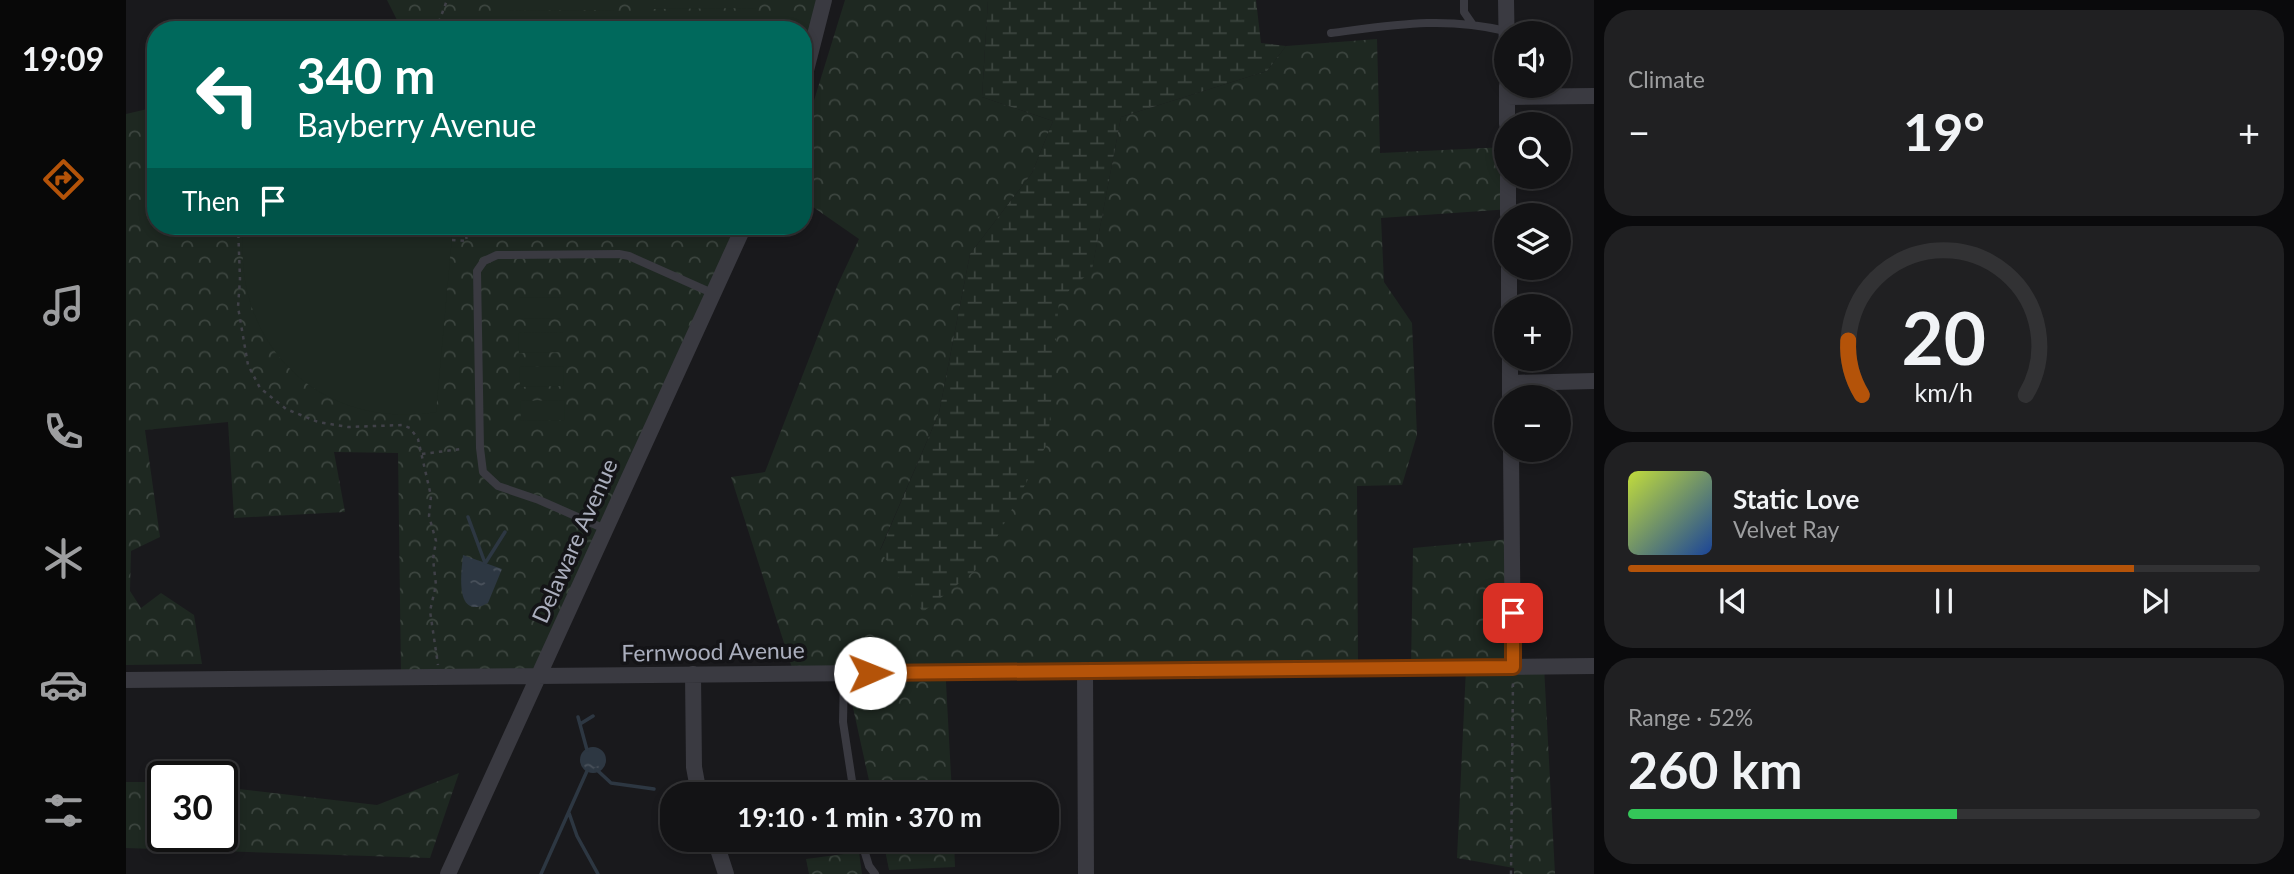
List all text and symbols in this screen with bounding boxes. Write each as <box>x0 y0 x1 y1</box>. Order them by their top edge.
map controls <box>1494 21 1571 462</box>
button: sound <box>1494 21 1571 98</box>
text: 19:09 <box>22 39 104 78</box>
text: 340 m <box>297 46 435 104</box>
icon: left <box>182 49 273 140</box>
text: Climate <box>1628 65 1705 93</box>
text: 19° <box>1903 100 1985 162</box>
text: Bayberry Avenue <box>297 105 536 144</box>
text: − <box>1628 109 1650 155</box>
text: + <box>2238 109 2260 155</box>
button: search <box>1494 112 1571 189</box>
icon: directions <box>39 155 88 204</box>
icon: arrive <box>254 182 292 220</box>
text: Then <box>182 185 240 217</box>
button: layers <box>1494 203 1571 280</box>
icon: music <box>39 281 88 330</box>
text: 20 <box>1902 293 1986 381</box>
button: + <box>1494 294 1571 371</box>
text: km/h <box>1915 377 1973 407</box>
button: − <box>1494 385 1571 462</box>
icon: phone <box>39 407 88 456</box>
street label: Delaware Avenue <box>525 454 623 627</box>
text: Static Love <box>1733 483 1860 515</box>
text: Velvet Ray <box>1733 515 1839 543</box>
icon: climate <box>39 534 88 583</box>
icon: previous <box>1714 582 1752 620</box>
icon: pause <box>1925 582 1963 620</box>
icon: next <box>2136 582 2174 620</box>
pin <box>1483 583 1543 643</box>
icon: arrive <box>1494 594 1532 632</box>
street label: Fernwood Avenue <box>621 635 805 667</box>
position arrow <box>833 636 907 710</box>
icon: car <box>39 660 88 709</box>
text: Range · 52% <box>1628 703 1753 731</box>
text: 260 km <box>1628 738 1802 800</box>
speed limit sign: 30 <box>147 761 238 852</box>
icon: filters <box>39 786 88 835</box>
text: 19:10 · 1 min · 370 m <box>737 801 982 833</box>

